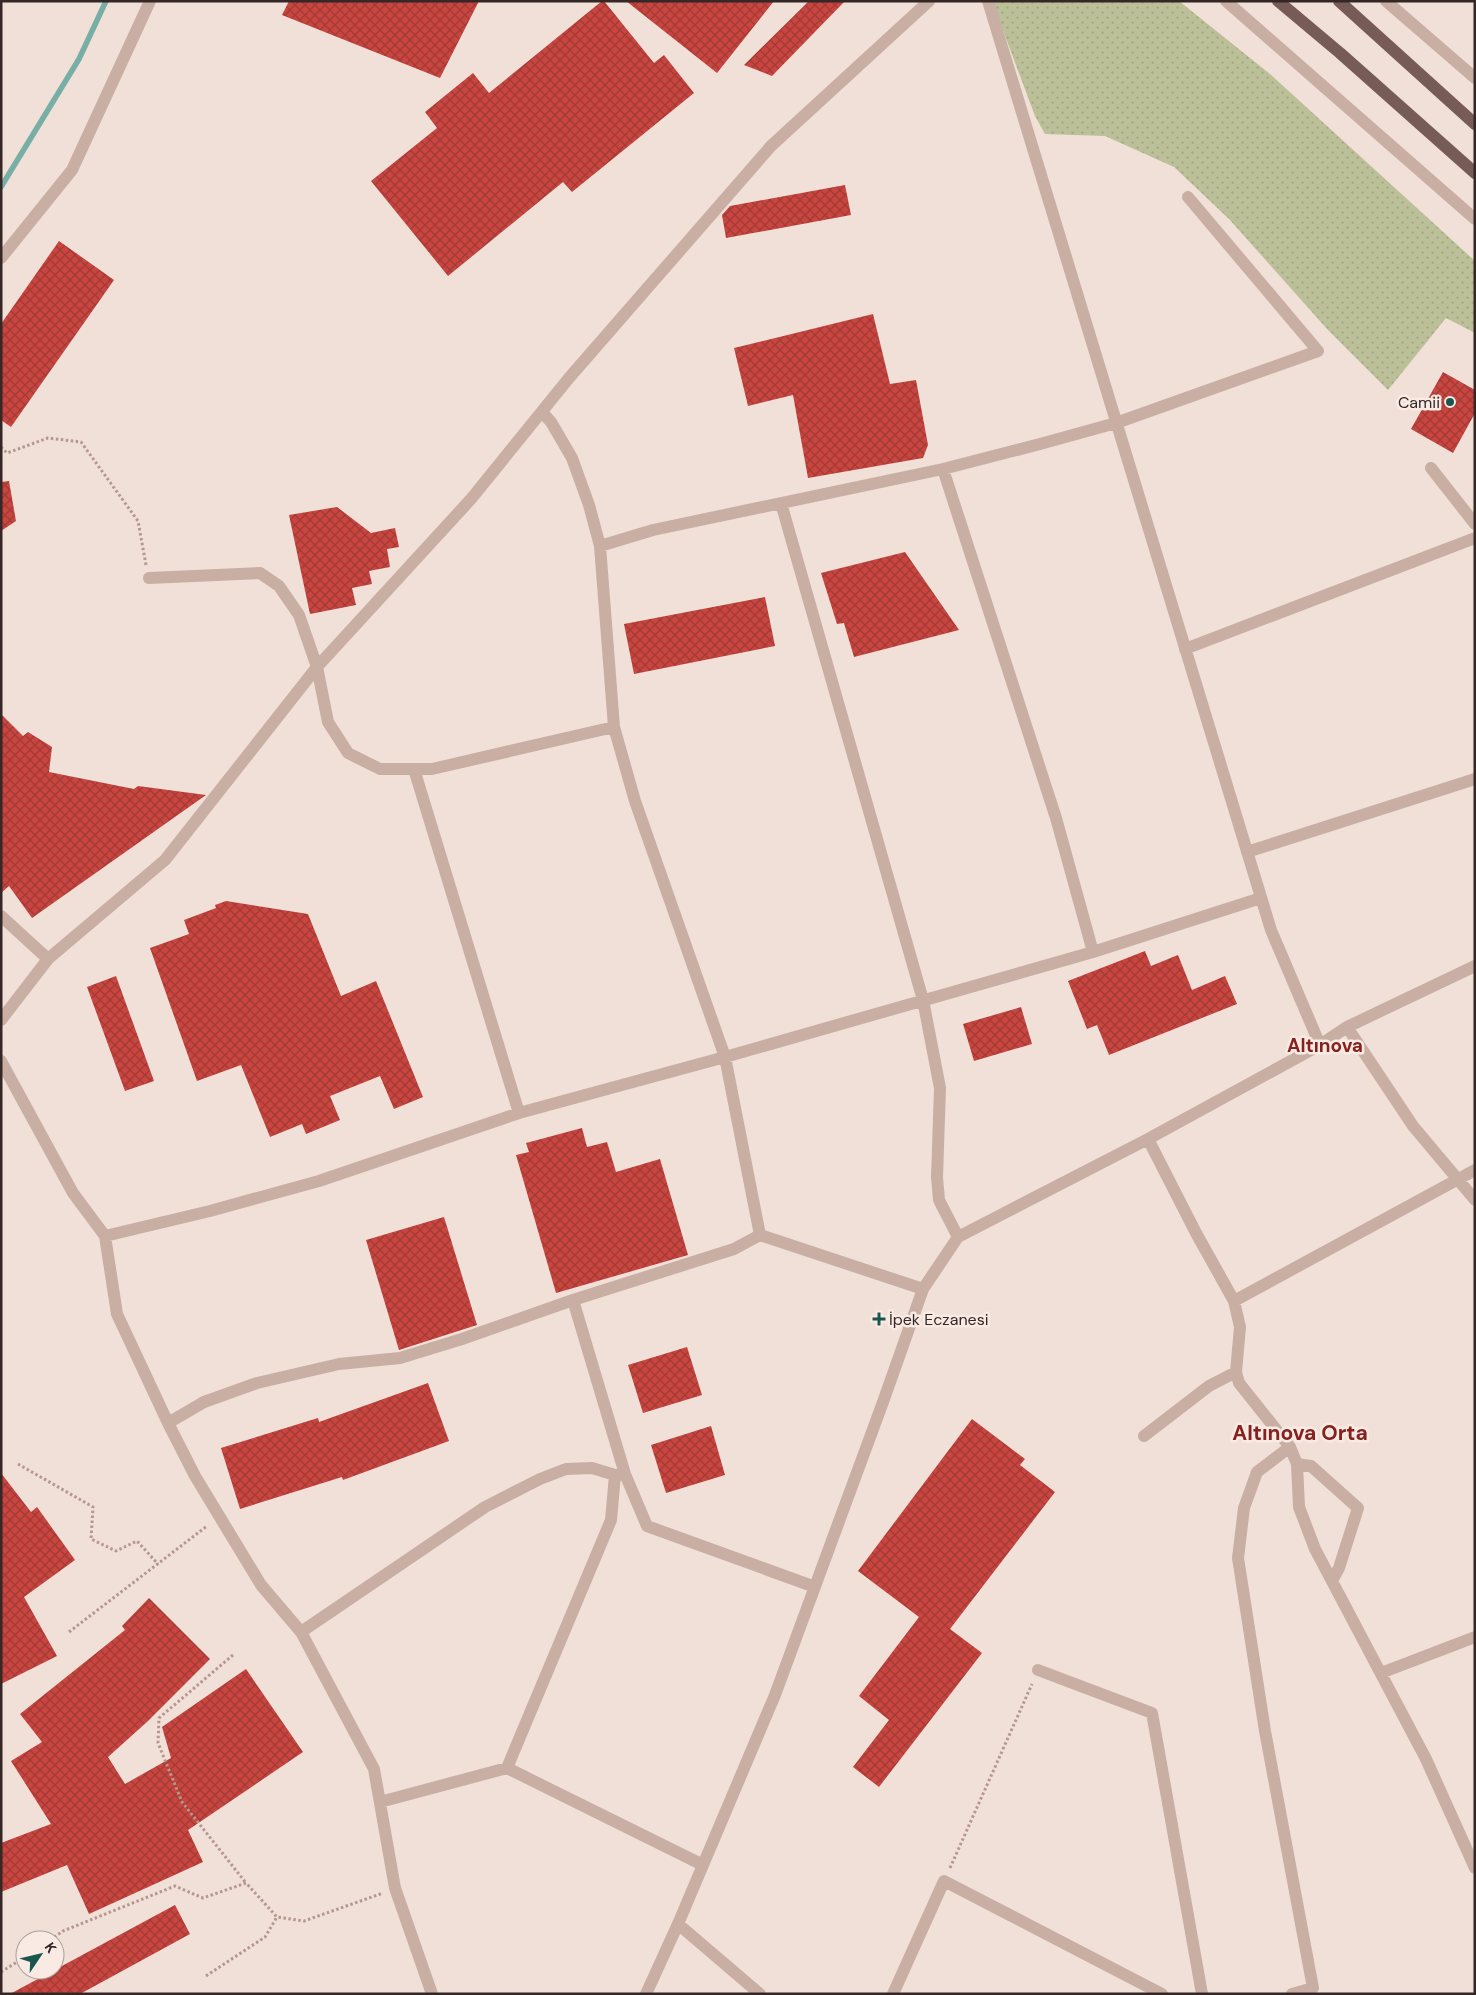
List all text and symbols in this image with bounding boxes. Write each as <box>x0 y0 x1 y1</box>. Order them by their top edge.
place label: Camii <box>1398 392 1440 413</box>
marker: Camii <box>1444 396 1456 408</box>
district label: Altınova <box>1287 1033 1363 1058</box>
place label: İpek Eczanesi <box>889 1309 989 1330</box>
marker: İpek Eczanesi <box>873 1313 885 1325</box>
district label: Altınova Orta <box>1232 1419 1368 1447</box>
north arrow <box>15 1930 65 1980</box>
text: K <box>41 1939 61 1956</box>

